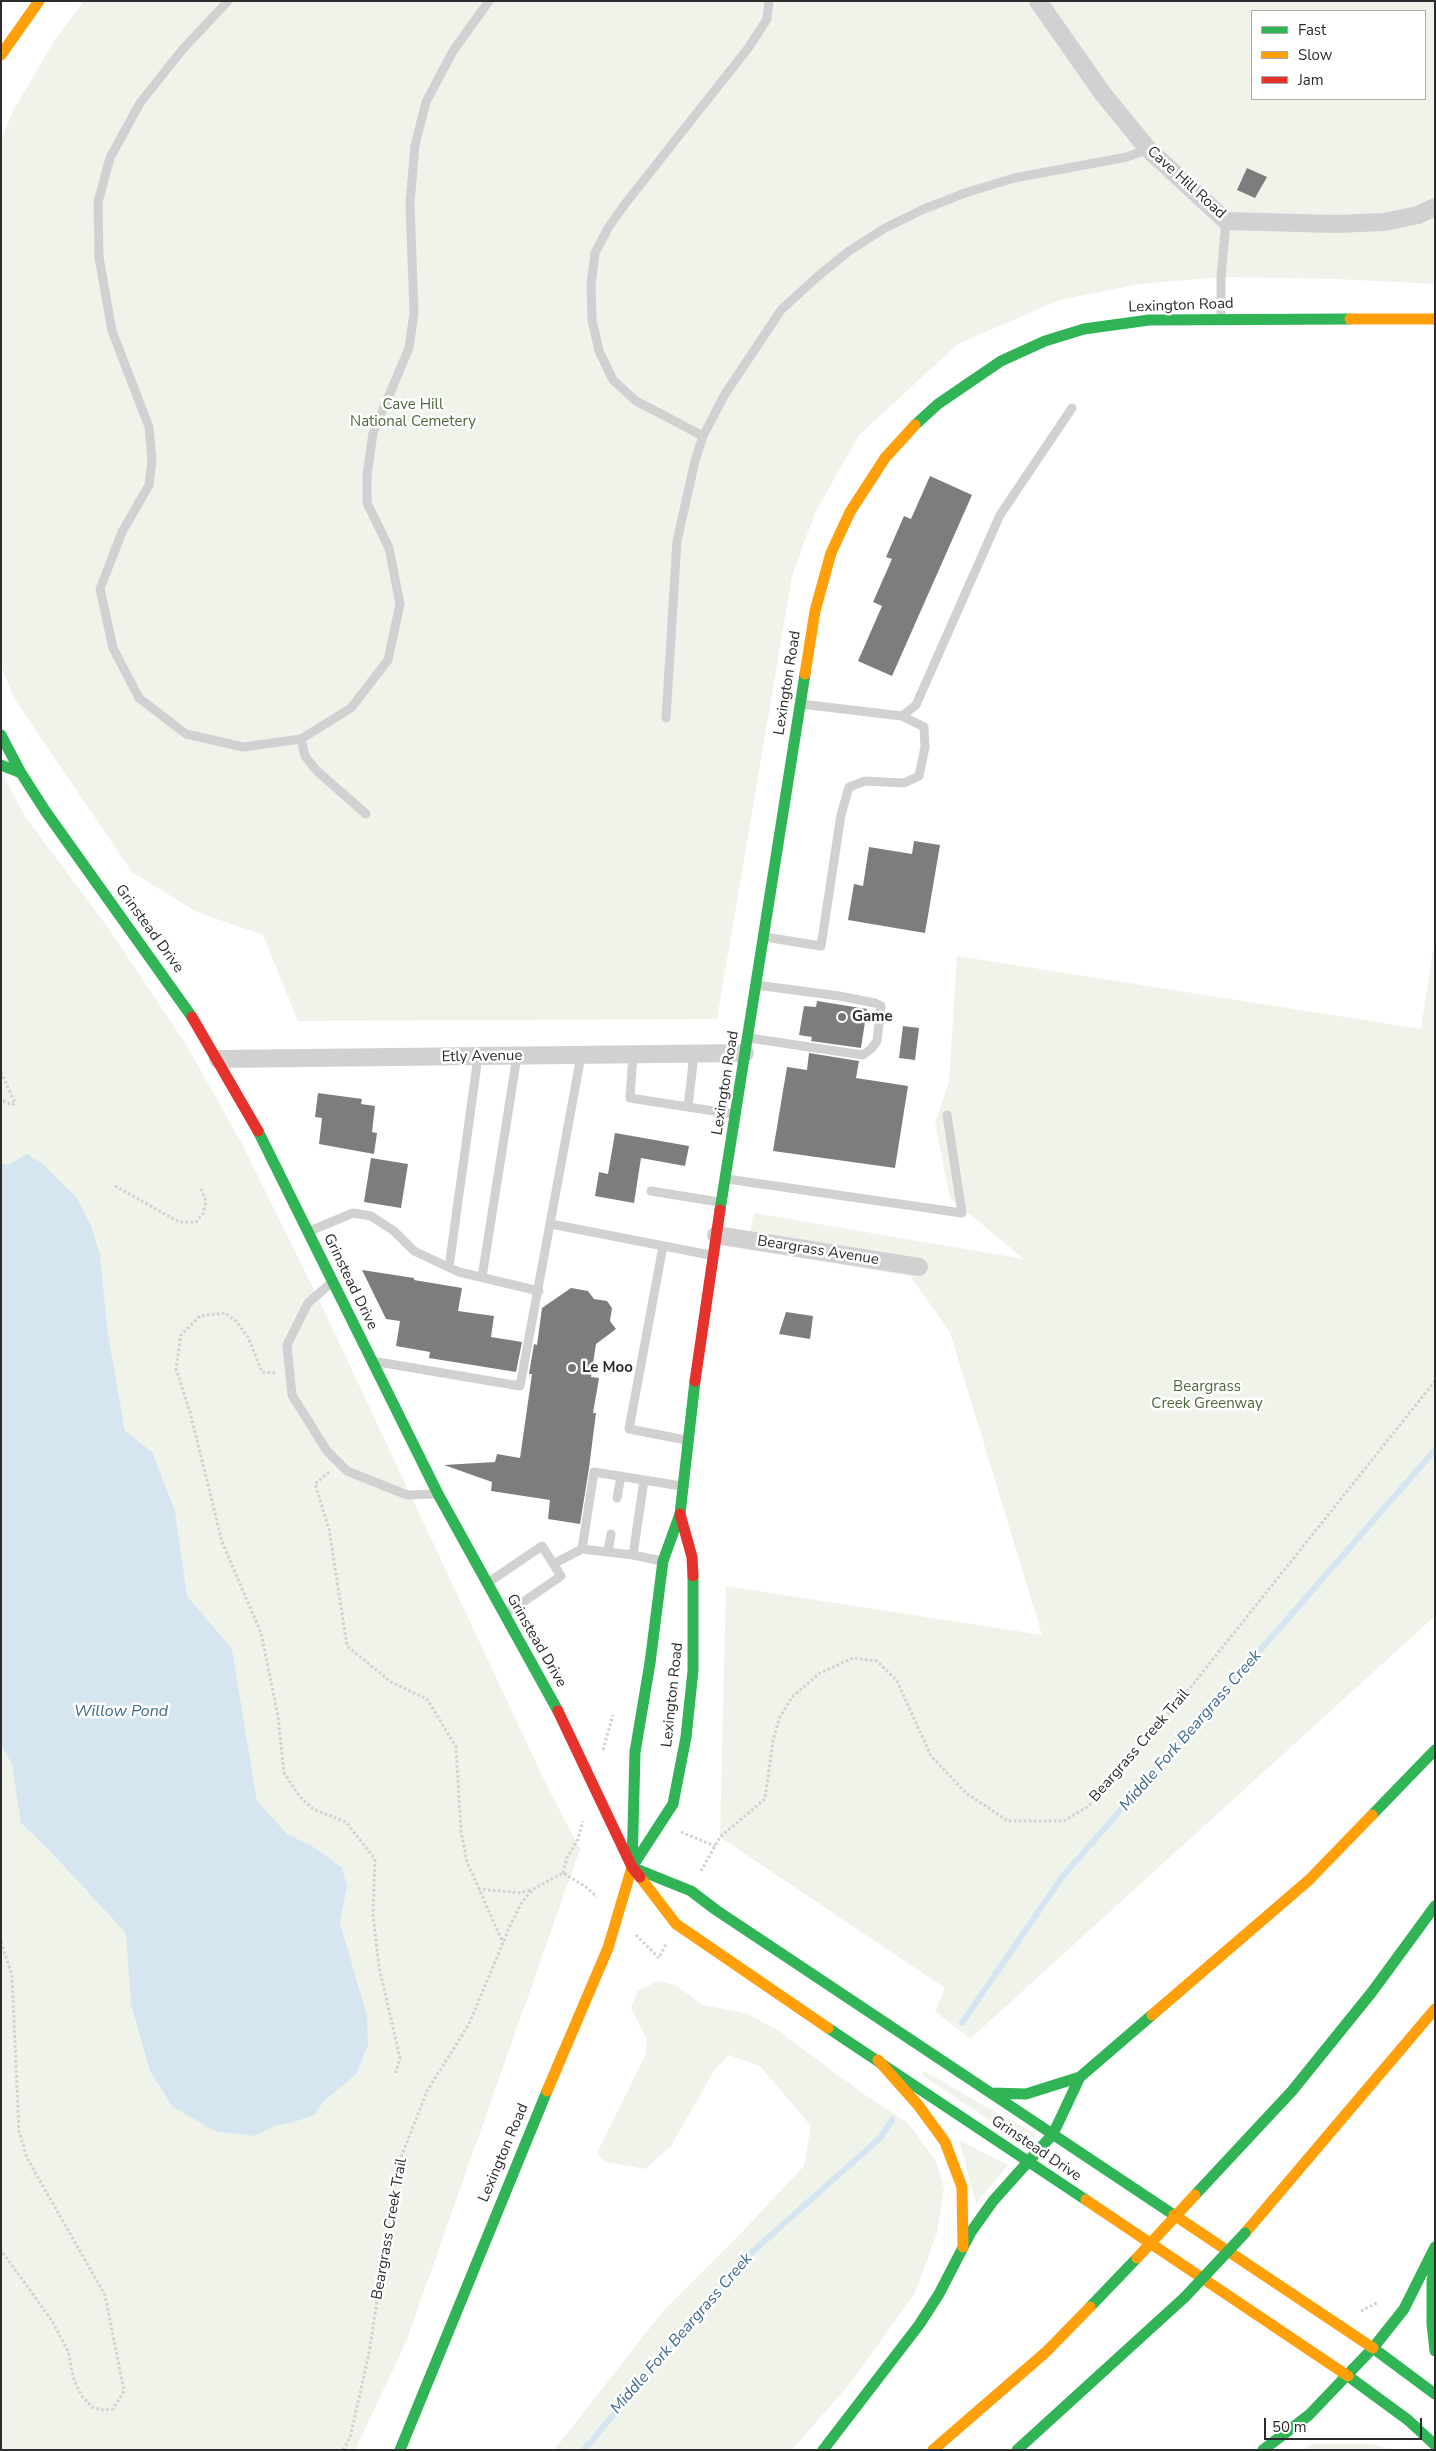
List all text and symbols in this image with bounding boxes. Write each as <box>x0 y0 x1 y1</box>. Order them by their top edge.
legend <box>1251 10 1426 100</box>
text: Fast <box>1298 20 1326 40</box>
text: Slow <box>1298 45 1332 65</box>
text: Jam <box>1298 70 1324 90</box>
street label: Cave Hill Road <box>1143 143 1229 223</box>
street label: Lexington Road <box>1128 295 1234 317</box>
park label: Cave Hill National Cemetery <box>350 396 476 431</box>
street label: Lexington Road <box>771 630 805 736</box>
street label: Grinstead Drive <box>111 881 187 977</box>
place label: Game <box>852 1008 893 1026</box>
marker: Game <box>836 1011 848 1023</box>
street label: Lexington Road <box>709 1030 743 1136</box>
street label: Etly Avenue <box>441 1047 523 1067</box>
street label: Grinstead Drive <box>319 1231 381 1333</box>
street label: Beargrass Avenue <box>756 1233 880 1269</box>
place label: Le Moo <box>582 1359 633 1377</box>
marker: Le Moo <box>566 1362 578 1374</box>
park label: Beargrass Creek Greenway <box>1151 1378 1263 1413</box>
street label: Grinstead Drive <box>502 1591 570 1691</box>
street label: Lexington Road <box>659 1642 687 1748</box>
water label: Middle Fork Beargrass Creek <box>1116 1647 1266 1815</box>
street label: Beargrass Creek Trail <box>1086 1686 1194 1806</box>
water label: Willow Pond <box>74 1702 168 1722</box>
street label: Lexington Road <box>475 2101 533 2205</box>
street label: Grinstead Drive <box>988 2112 1084 2186</box>
street label: Beargrass Creek Trail <box>369 2157 411 2301</box>
water label: Middle Fork Beargrass Creek <box>607 2250 757 2418</box>
scale bar <box>1266 2408 1424 2440</box>
text: 50 m <box>1272 2417 1307 2437</box>

